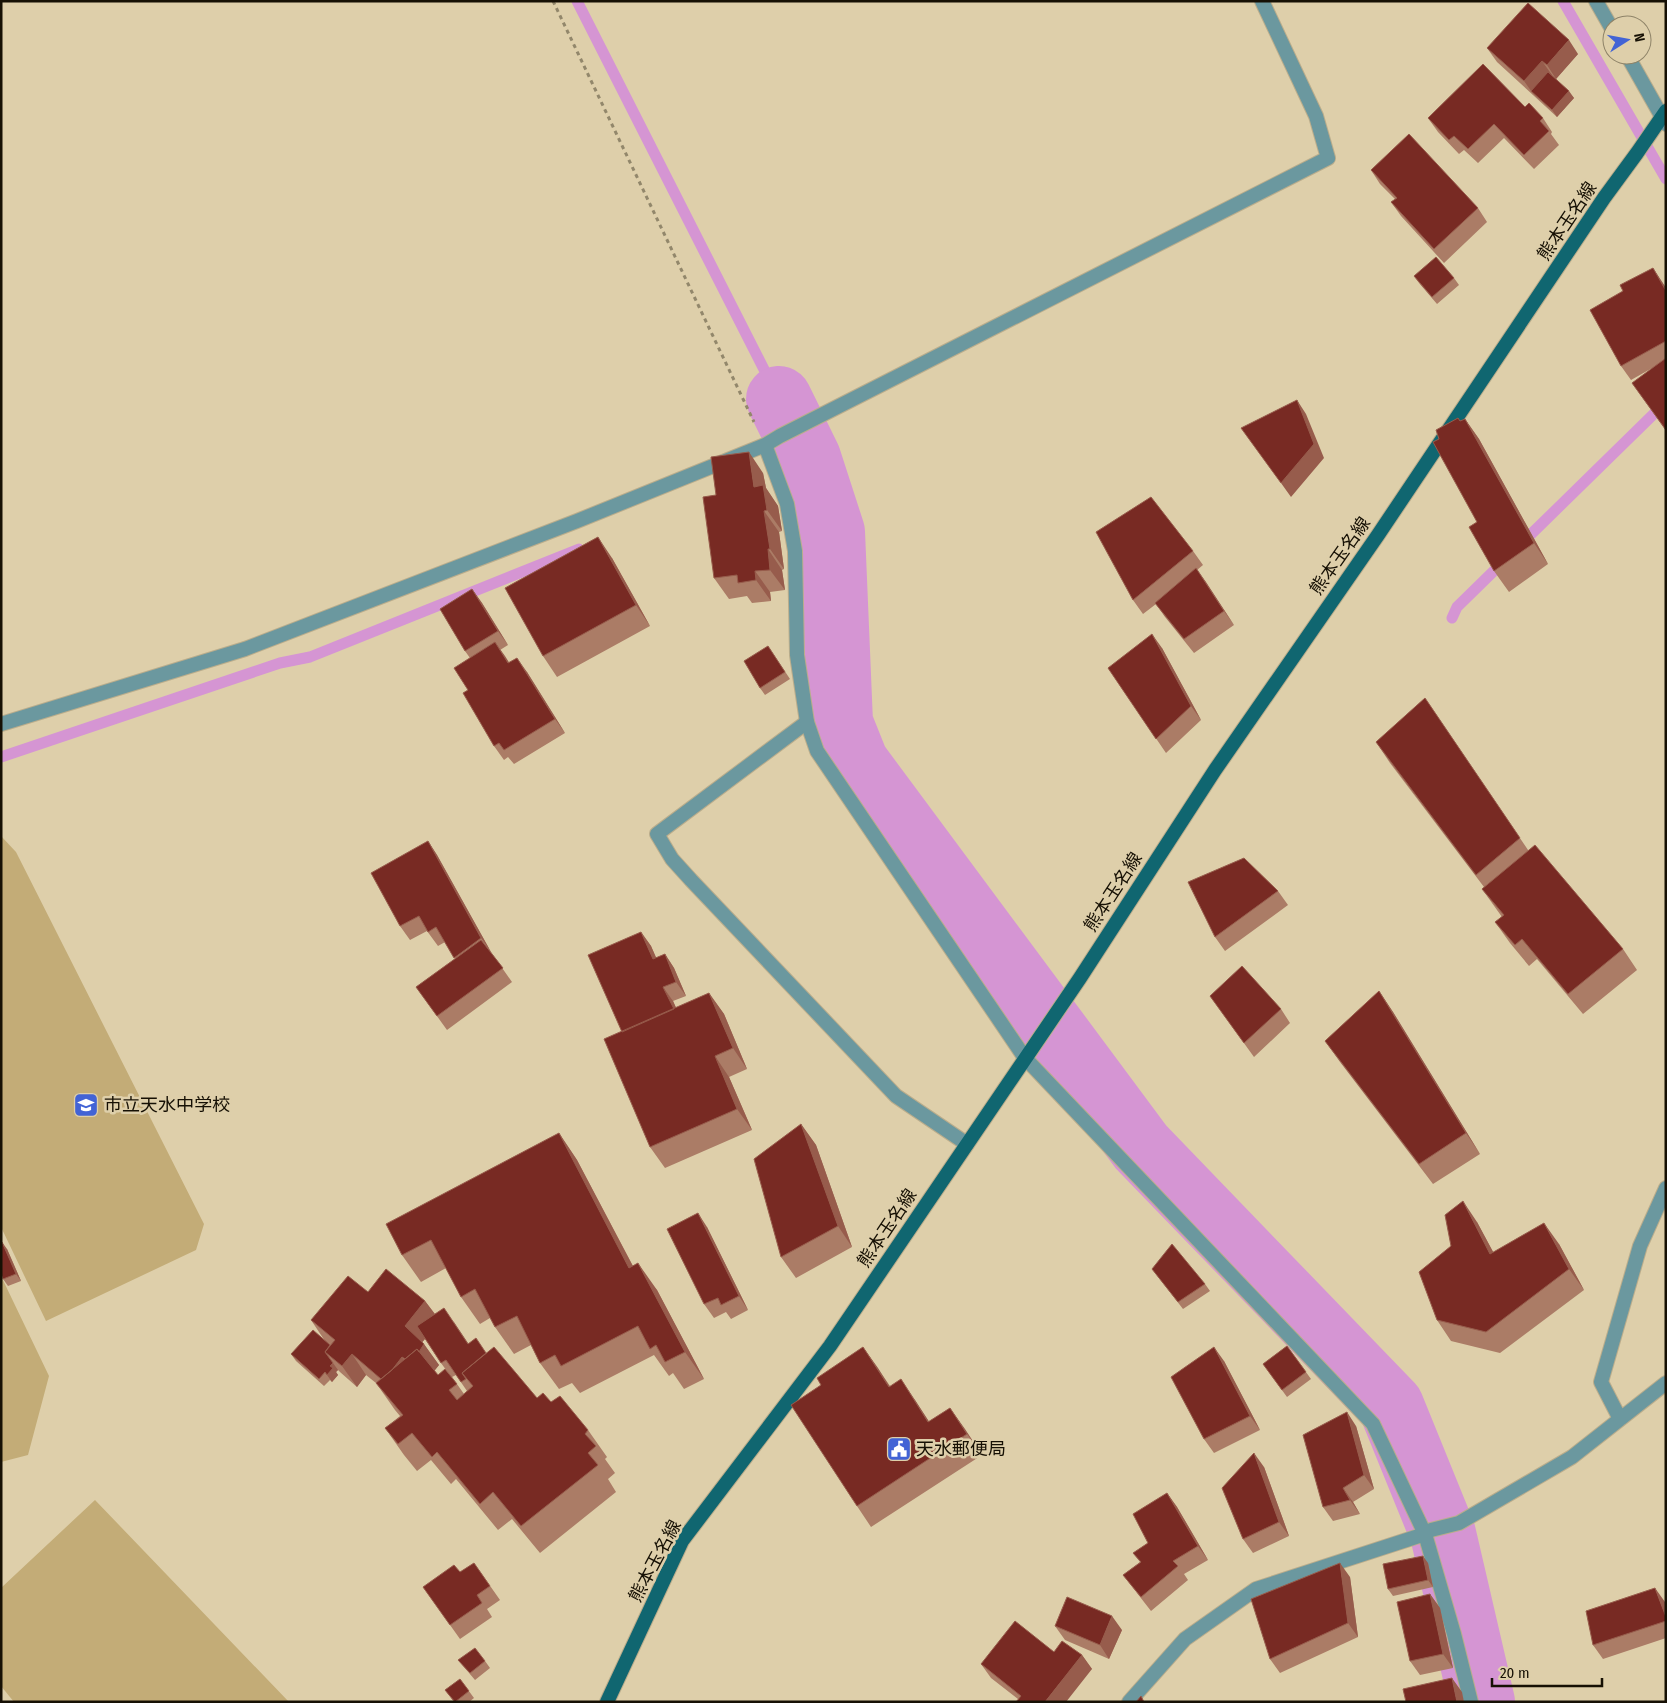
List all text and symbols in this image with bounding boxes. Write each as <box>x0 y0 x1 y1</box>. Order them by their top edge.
north arrow <box>1602 15 1652 65</box>
text: N <box>1630 32 1648 43</box>
street label: 熊本玉名線 <box>1533 178 1601 264</box>
street label: 熊本玉名線 <box>1305 513 1375 599</box>
street label: 熊本玉名線 <box>1079 848 1147 936</box>
school or university icon: 市立天水中学校 <box>73 1092 99 1118</box>
place label: 市立天水中学校 <box>104 1094 230 1116</box>
street label: 熊本玉名線 <box>853 1185 921 1271</box>
public building icon: 天水郵便局 <box>886 1436 912 1462</box>
place label: 天水郵便局 <box>916 1438 1006 1460</box>
street label: 熊本玉名線 <box>624 1516 686 1606</box>
scale bar <box>1492 1656 1602 1688</box>
text: 20 m <box>1500 1664 1530 1682</box>

